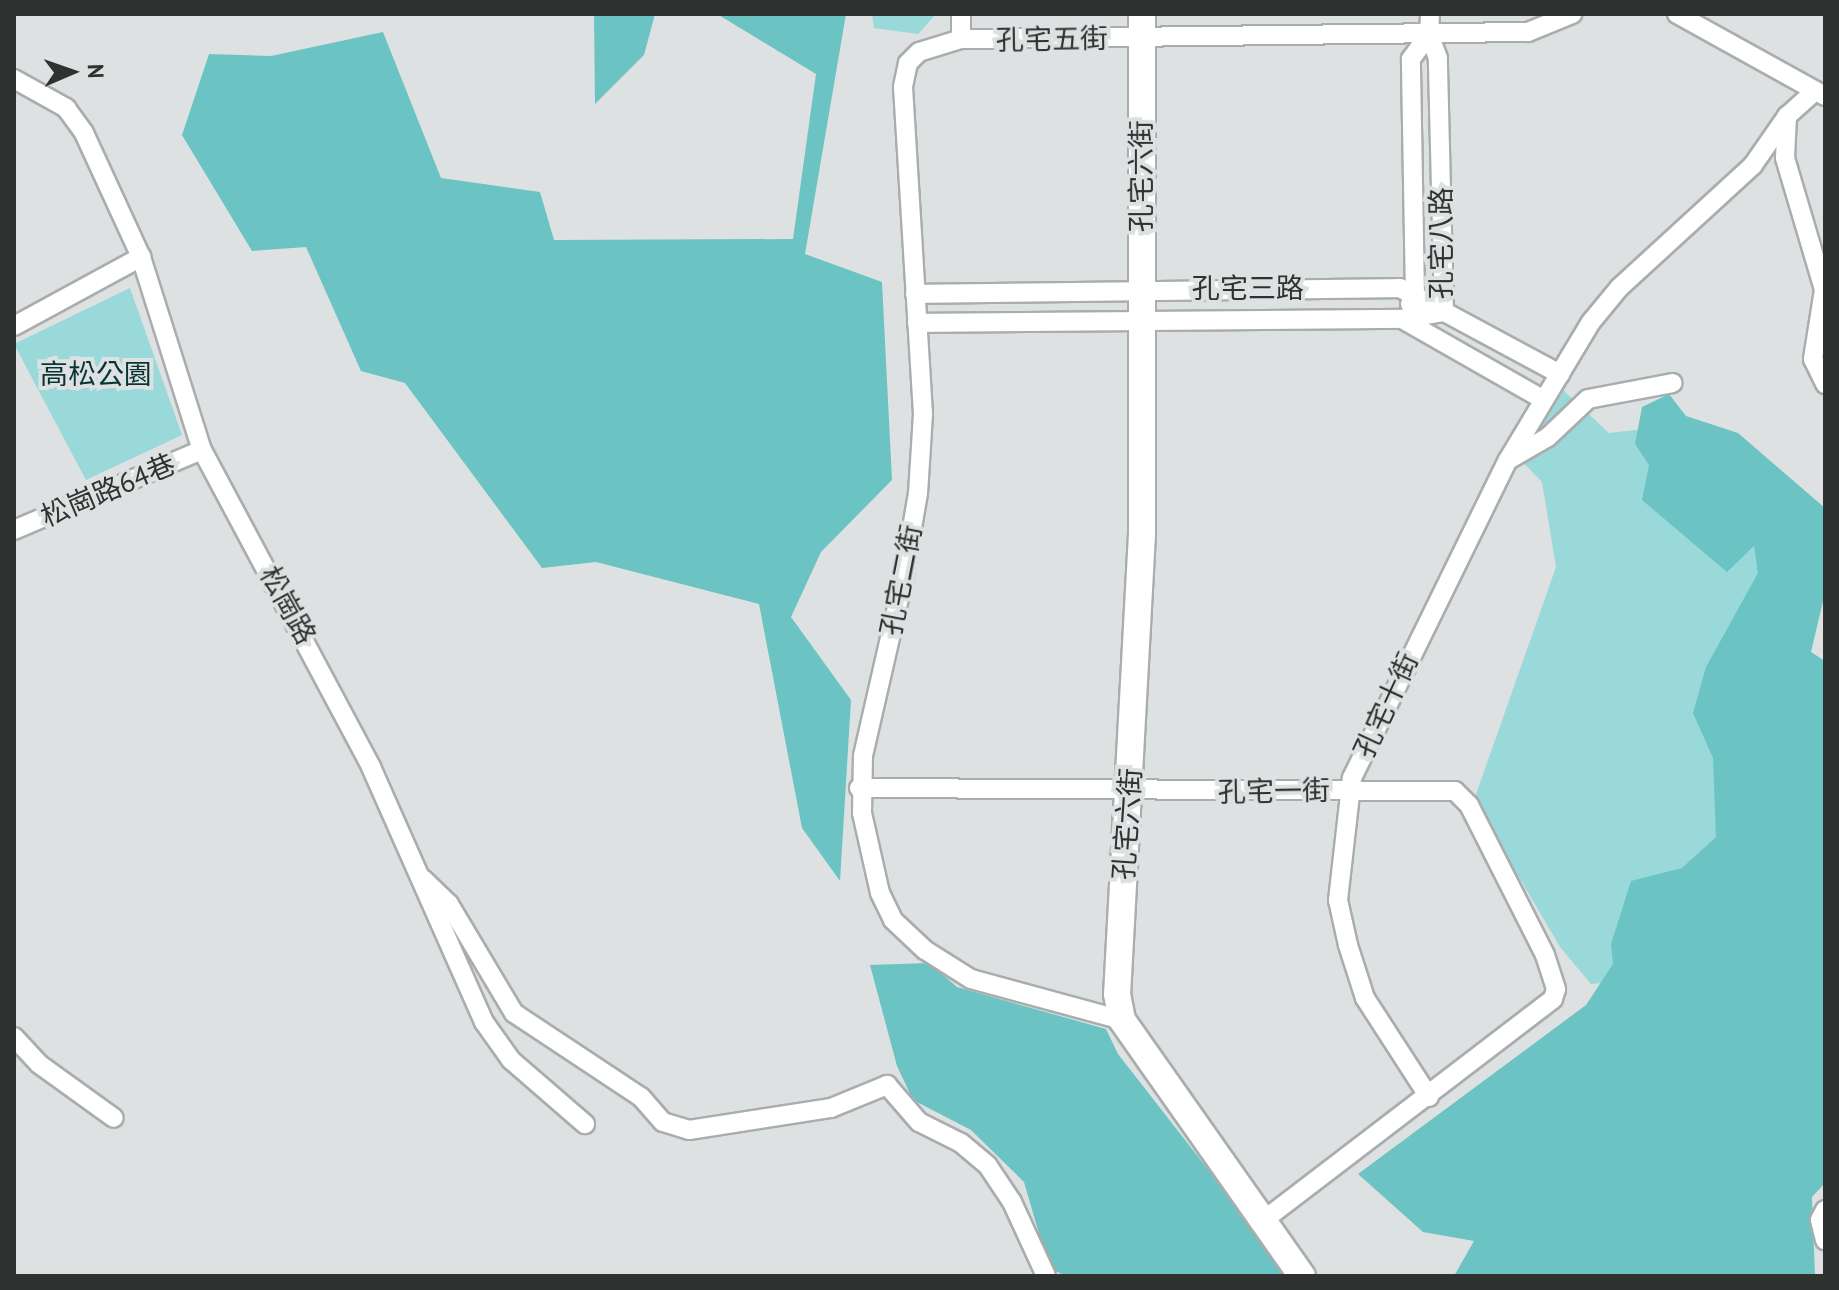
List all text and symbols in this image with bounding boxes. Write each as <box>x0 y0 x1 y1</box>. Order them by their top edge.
street label: 孔宅五街 <box>996 21 1108 57</box>
north arrow <box>32 32 112 112</box>
text: N <box>82 63 110 79</box>
street label: 孔宅六街 <box>1124 120 1158 232</box>
street label: 孔宅八路 <box>1424 187 1458 299</box>
street label: 孔宅三路 <box>1192 271 1304 305</box>
park label: 高松公園 <box>40 357 152 391</box>
street label: 松崗路64巷 <box>36 447 180 533</box>
street label: 孔宅二街 <box>874 522 928 638</box>
street label: 松崗路 <box>253 560 323 650</box>
street label: 孔宅十街 <box>1347 647 1425 763</box>
street label: 孔宅六街 <box>1106 767 1148 881</box>
street label: 孔宅一街 <box>1218 773 1330 809</box>

